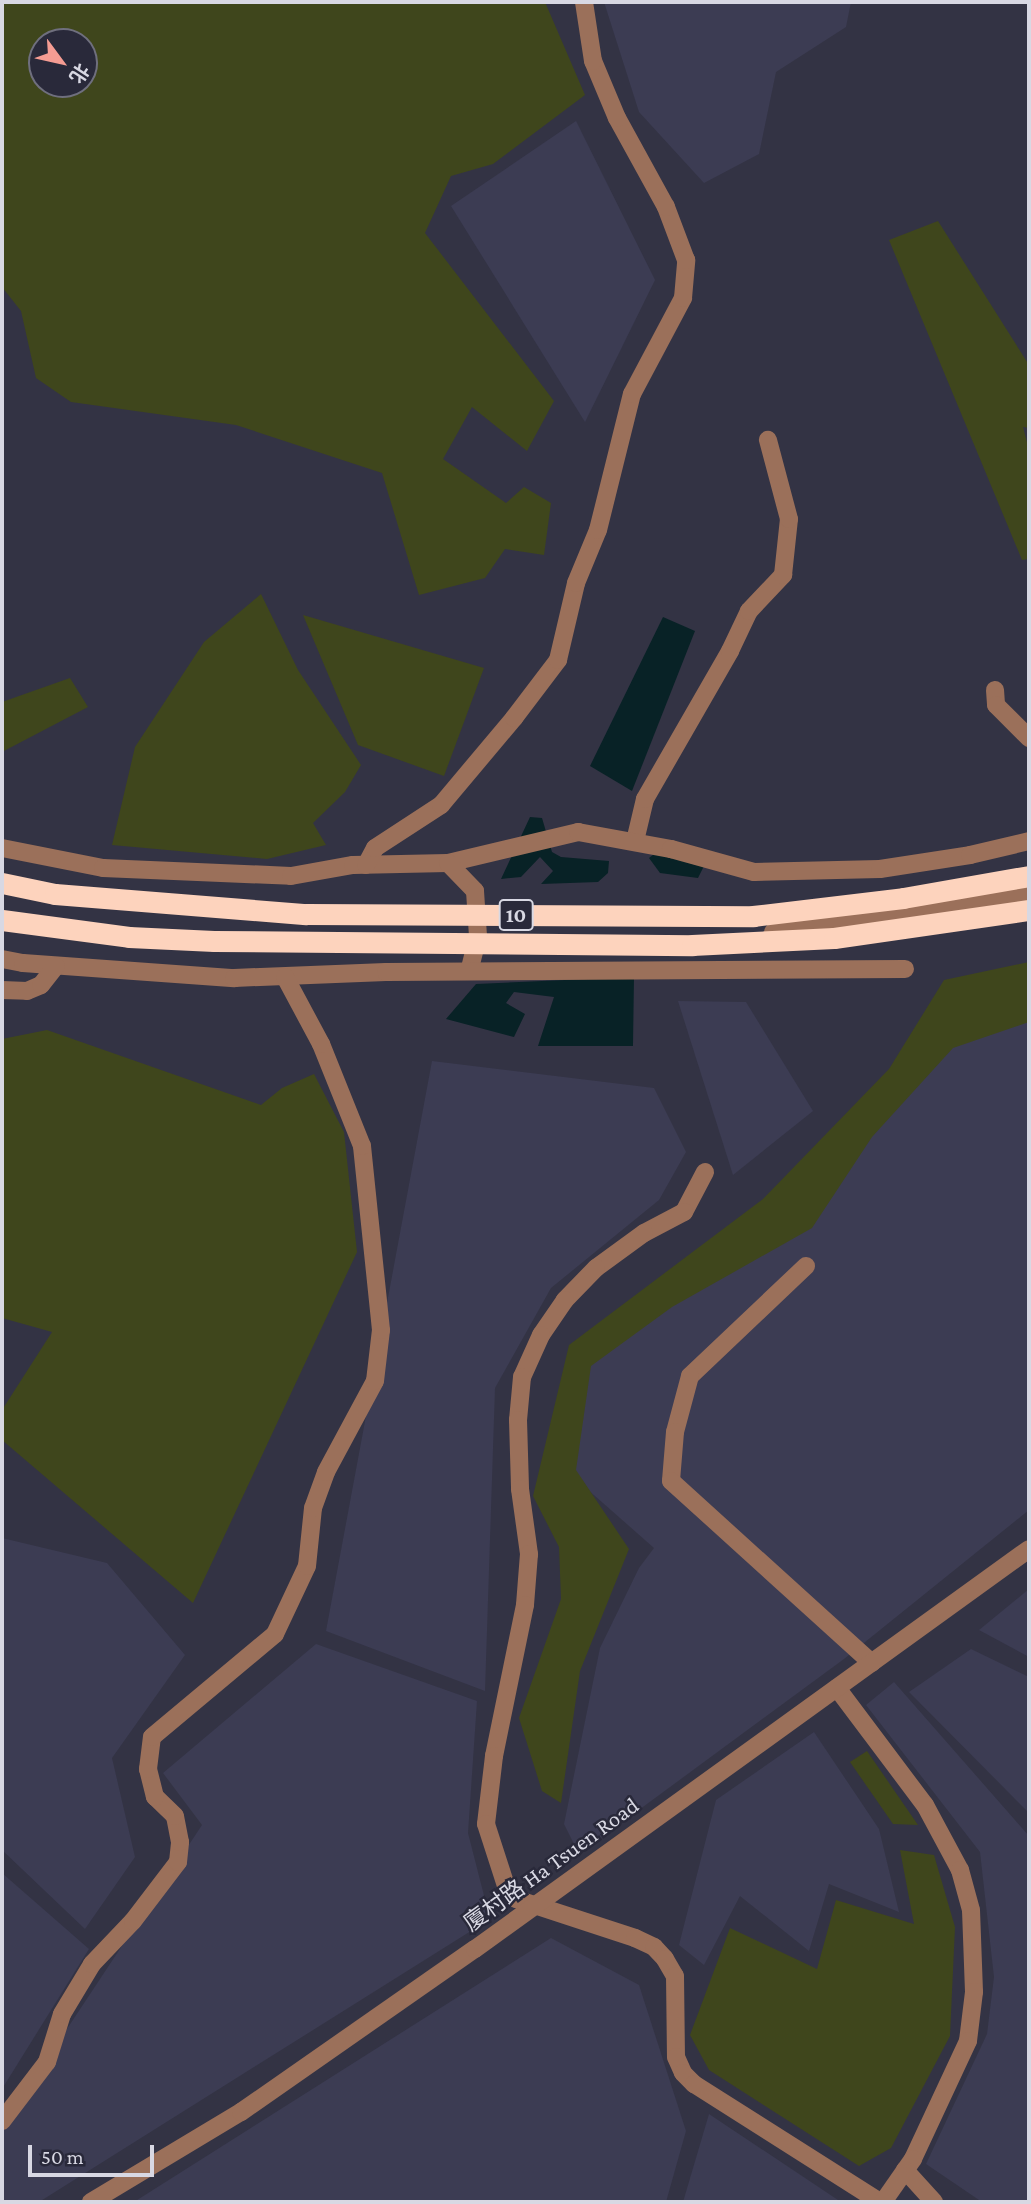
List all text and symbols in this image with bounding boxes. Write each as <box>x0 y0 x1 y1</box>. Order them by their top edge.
north arrow <box>28 28 98 98</box>
text: 北 <box>65 60 93 87</box>
road number: 10 <box>498 898 534 932</box>
street label: 廈村路 Ha Tsuen Road <box>458 1791 644 1937</box>
scale bar <box>32 2130 158 2174</box>
text: 50 m <box>41 2145 84 2169</box>

